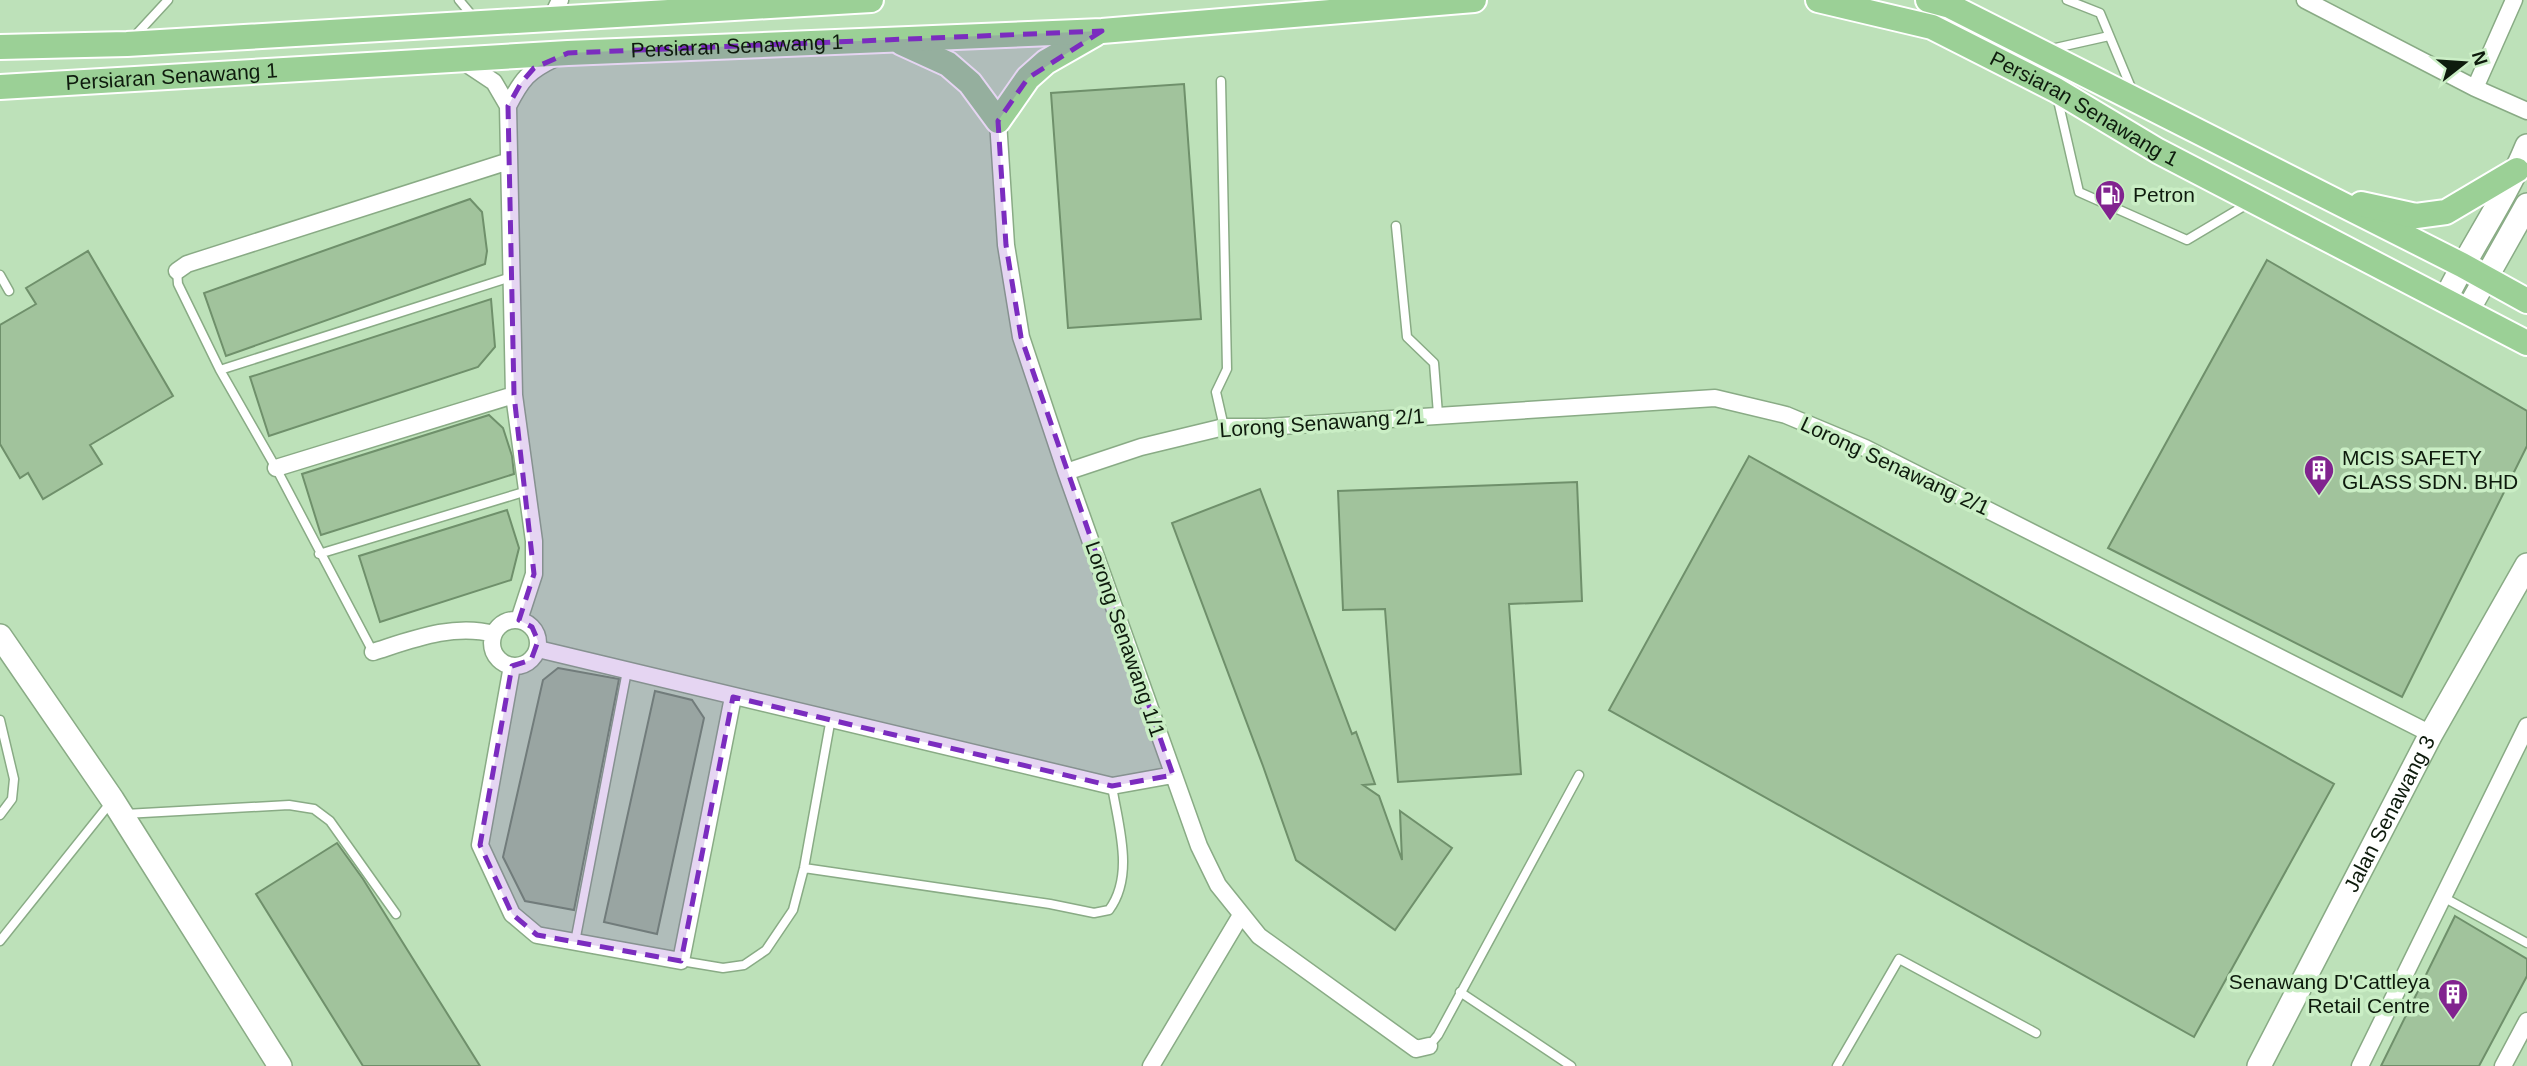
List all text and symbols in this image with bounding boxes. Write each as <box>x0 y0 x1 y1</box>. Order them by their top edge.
north arrow <box>2429 28 2499 98</box>
street label: Persiaran Senawang 1 <box>630 30 844 61</box>
street label: Persiaran Senawang 1 <box>1986 46 2182 171</box>
text: N <box>2468 49 2492 68</box>
street label: Persiaran Senawang 1 <box>65 58 278 94</box>
fuel station icon: Petron <box>2093 178 2127 222</box>
place label: Petron <box>2133 183 2195 206</box>
street label: Lorong Senawang 2/1 <box>1219 404 1425 441</box>
street label: Lorong Senawang 2/1 <box>1797 412 1993 519</box>
place label: MCIS SAFETY GLASS SDN. BHD <box>2342 446 2518 493</box>
building icon: MCIS SAFETY GLASS SDN. BHD <box>2302 453 2336 497</box>
street label: Lorong Senawang 1/1 <box>1081 538 1170 740</box>
street label: Jalan Senawang 3 <box>2339 732 2439 896</box>
place label: Senawang D'Cattleya Retail Centre <box>2229 970 2430 1017</box>
building icon: Senawang D'Cattleya Retail Centre <box>2436 977 2470 1021</box>

